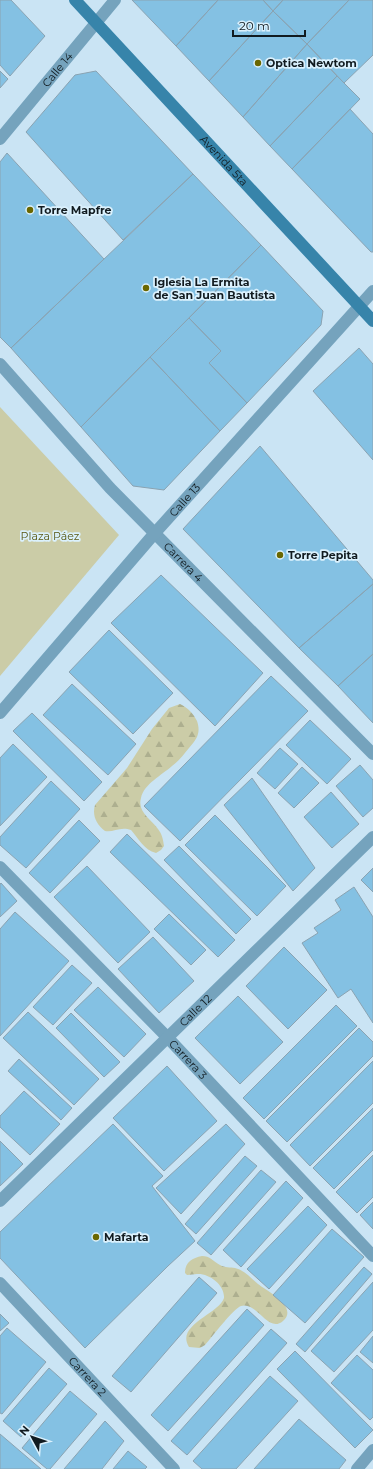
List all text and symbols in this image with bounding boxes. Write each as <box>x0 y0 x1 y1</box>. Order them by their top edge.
scale bar <box>233 12 305 38</box>
text: 20 m <box>239 18 270 33</box>
street label: Calle 14 <box>39 49 76 90</box>
place label: Optica Newtom <box>266 56 357 70</box>
marker: Optica Newtom <box>253 58 263 68</box>
street label: Avenida 5ta <box>197 132 251 189</box>
place label: Torre Mapfre <box>38 203 112 217</box>
marker: Torre Mapfre <box>25 205 35 215</box>
place label: Iglesia La Ermita de San Juan Bautista <box>154 275 276 302</box>
marker: Iglesia La Ermita de San Juan Bautista <box>141 283 151 293</box>
street label: Calle 13 <box>166 480 203 519</box>
park label: Plaza Páez <box>21 529 80 543</box>
street label: Carrera 4 <box>161 539 206 585</box>
place label: Torre Pepita <box>288 548 358 562</box>
marker: Torre Pepita <box>275 550 285 560</box>
street label: Calle 12 <box>176 991 215 1029</box>
street label: Carrera 3 <box>166 1037 210 1082</box>
place label: Mafarta <box>104 1230 149 1244</box>
marker: Mafarta <box>91 1232 101 1242</box>
street label: Carrera 2 <box>66 1354 109 1399</box>
north arrow <box>12 1417 52 1457</box>
text: N <box>16 1423 33 1438</box>

